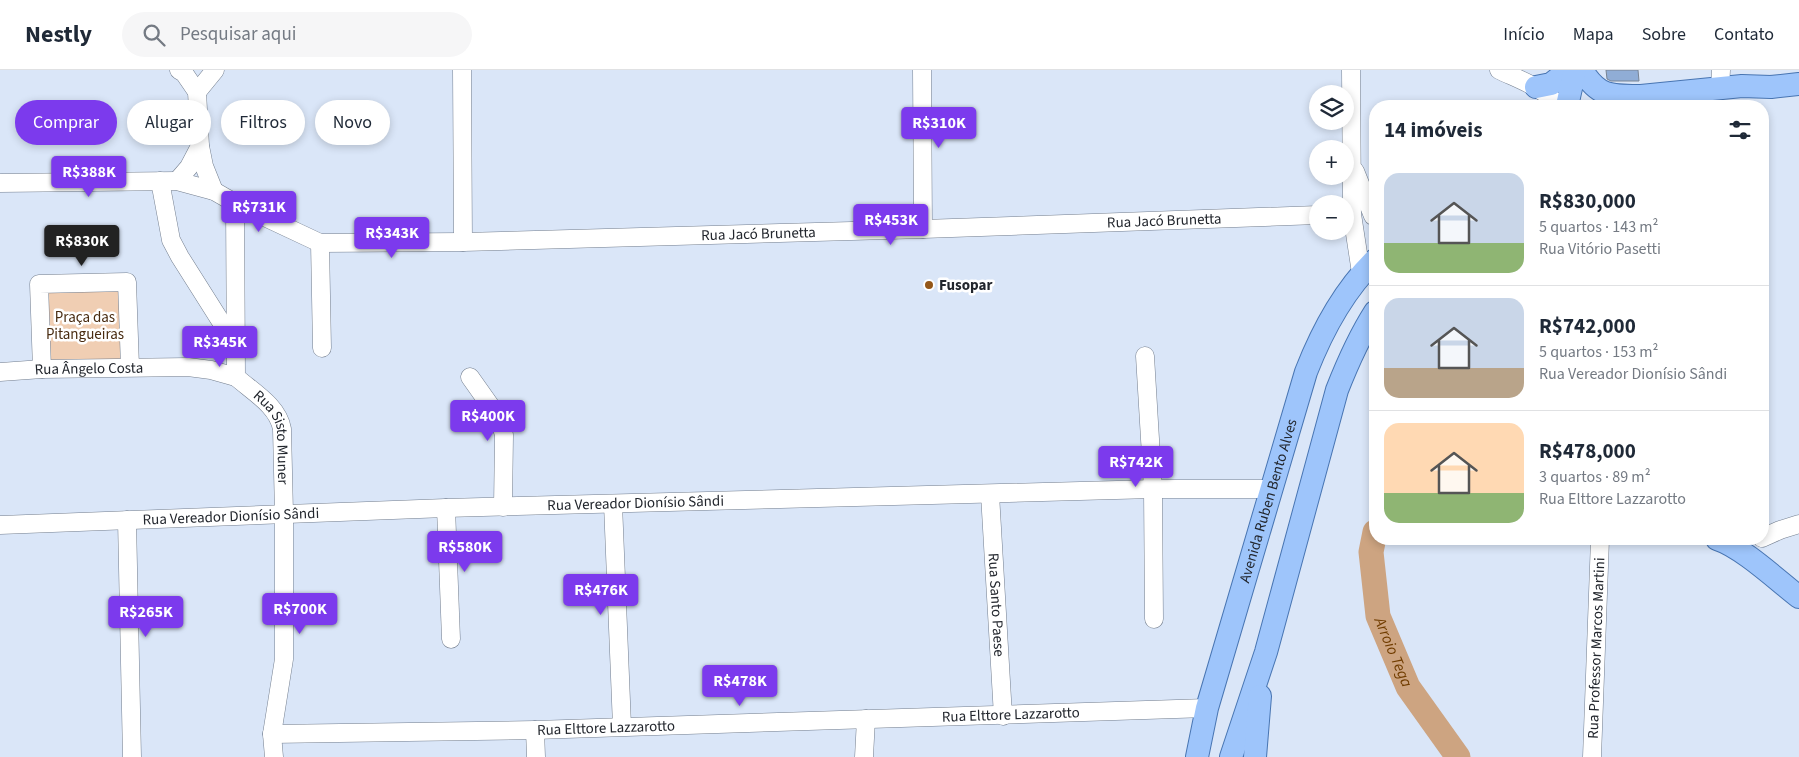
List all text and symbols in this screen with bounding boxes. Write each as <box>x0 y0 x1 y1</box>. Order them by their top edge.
search box <box>122 12 472 57</box>
text: Nestly <box>25 17 92 52</box>
icon: search <box>140 21 168 49</box>
text: Pesquisar aqui <box>180 21 296 48</box>
text: Início <box>1503 22 1545 47</box>
text: Mapa <box>1573 22 1614 47</box>
text: Sobre <box>1642 22 1686 47</box>
text: Contato <box>1714 22 1774 47</box>
map controls <box>1309 85 1354 240</box>
button: layers <box>1309 85 1354 130</box>
chip: Comprar <box>15 100 117 145</box>
chip: Alugar <box>127 100 211 145</box>
chip: Filtros <box>221 100 305 145</box>
chip: Novo <box>315 100 390 145</box>
pin: R$310K <box>898 106 980 149</box>
text: R$310K <box>912 112 966 134</box>
text: 14 imóveis <box>1384 115 1482 145</box>
icon: filters <box>1726 116 1754 144</box>
button: + <box>1309 140 1354 185</box>
pin: R$388K <box>48 156 130 198</box>
text: R$388K <box>62 161 116 183</box>
text: R$830,000 <box>1539 186 1636 216</box>
pin: R$731K <box>218 190 300 233</box>
icon: home <box>1424 193 1484 253</box>
button: − <box>1309 195 1354 240</box>
text: R$731K <box>232 196 286 218</box>
pin: R$453K <box>850 204 932 246</box>
street label: Rua Jacó Brunetta <box>1107 208 1222 233</box>
text: R$453K <box>864 209 918 231</box>
pin: R$343K <box>351 216 433 259</box>
text: 5 quartos · 143 m² <box>1539 216 1658 238</box>
text: R$343K <box>365 222 419 244</box>
street label: Rua Jacó Brunetta <box>701 222 816 246</box>
pin: R$830K <box>41 224 123 267</box>
text: R$830K <box>55 230 109 252</box>
text: Rua Vitório Pasetti <box>1539 238 1661 260</box>
place label: Fusopar <box>939 275 992 296</box>
marker: Fusopar <box>923 279 935 291</box>
park label: Praça das Pitangueiras <box>46 307 124 345</box>
text: R$742,000 <box>1539 311 1636 341</box>
icon: home <box>1424 318 1484 378</box>
pin: R$345K <box>179 326 261 368</box>
text: R$345K <box>193 331 247 353</box>
text: 5 quartos · 153 m² <box>1539 341 1658 363</box>
street label: Rua Ângelo Costa <box>34 357 143 380</box>
text: Rua Vereador Dionísio Sândi <box>1539 363 1727 385</box>
street label: Rua Sisto Muner <box>249 385 294 486</box>
pin: R$400K <box>447 400 529 442</box>
text: R$400K <box>461 405 515 427</box>
street label: Avenida Ruben Bento Alves <box>1234 416 1302 585</box>
text: R$478,000 <box>1539 436 1636 466</box>
icon: home <box>1424 443 1484 503</box>
pin: R$742K <box>1095 446 1177 488</box>
text: R$742K <box>1109 451 1163 473</box>
text: 3 quartos · 89 m² <box>1539 466 1651 488</box>
text: Rua Elttore Lazzarotto <box>1539 488 1686 510</box>
street label: Rua Vereador Dionísio Sândi <box>547 490 724 516</box>
street label: Rua Vereador Dionísio Sândi <box>142 502 320 530</box>
pin: R$580K <box>424 530 506 573</box>
text: R$580K <box>438 536 492 558</box>
street label: Rua Santo Paese <box>983 552 1010 657</box>
street label: Rua Professor Marcos Martini <box>1582 557 1610 739</box>
pin: R$476K <box>560 574 642 616</box>
text: R$476K <box>574 579 628 601</box>
pin: R$700K <box>259 592 341 635</box>
pin: R$265K <box>105 596 187 638</box>
text: R$700K <box>273 598 327 620</box>
text: R$265K <box>119 601 173 623</box>
water label: Arroio Tega <box>1368 613 1418 691</box>
pin: R$478K <box>699 664 781 707</box>
text: R$478K <box>713 670 767 692</box>
street label: Rua Elttore Lazzarotto <box>941 702 1080 727</box>
street label: Rua Elttore Lazzarotto <box>537 715 675 740</box>

